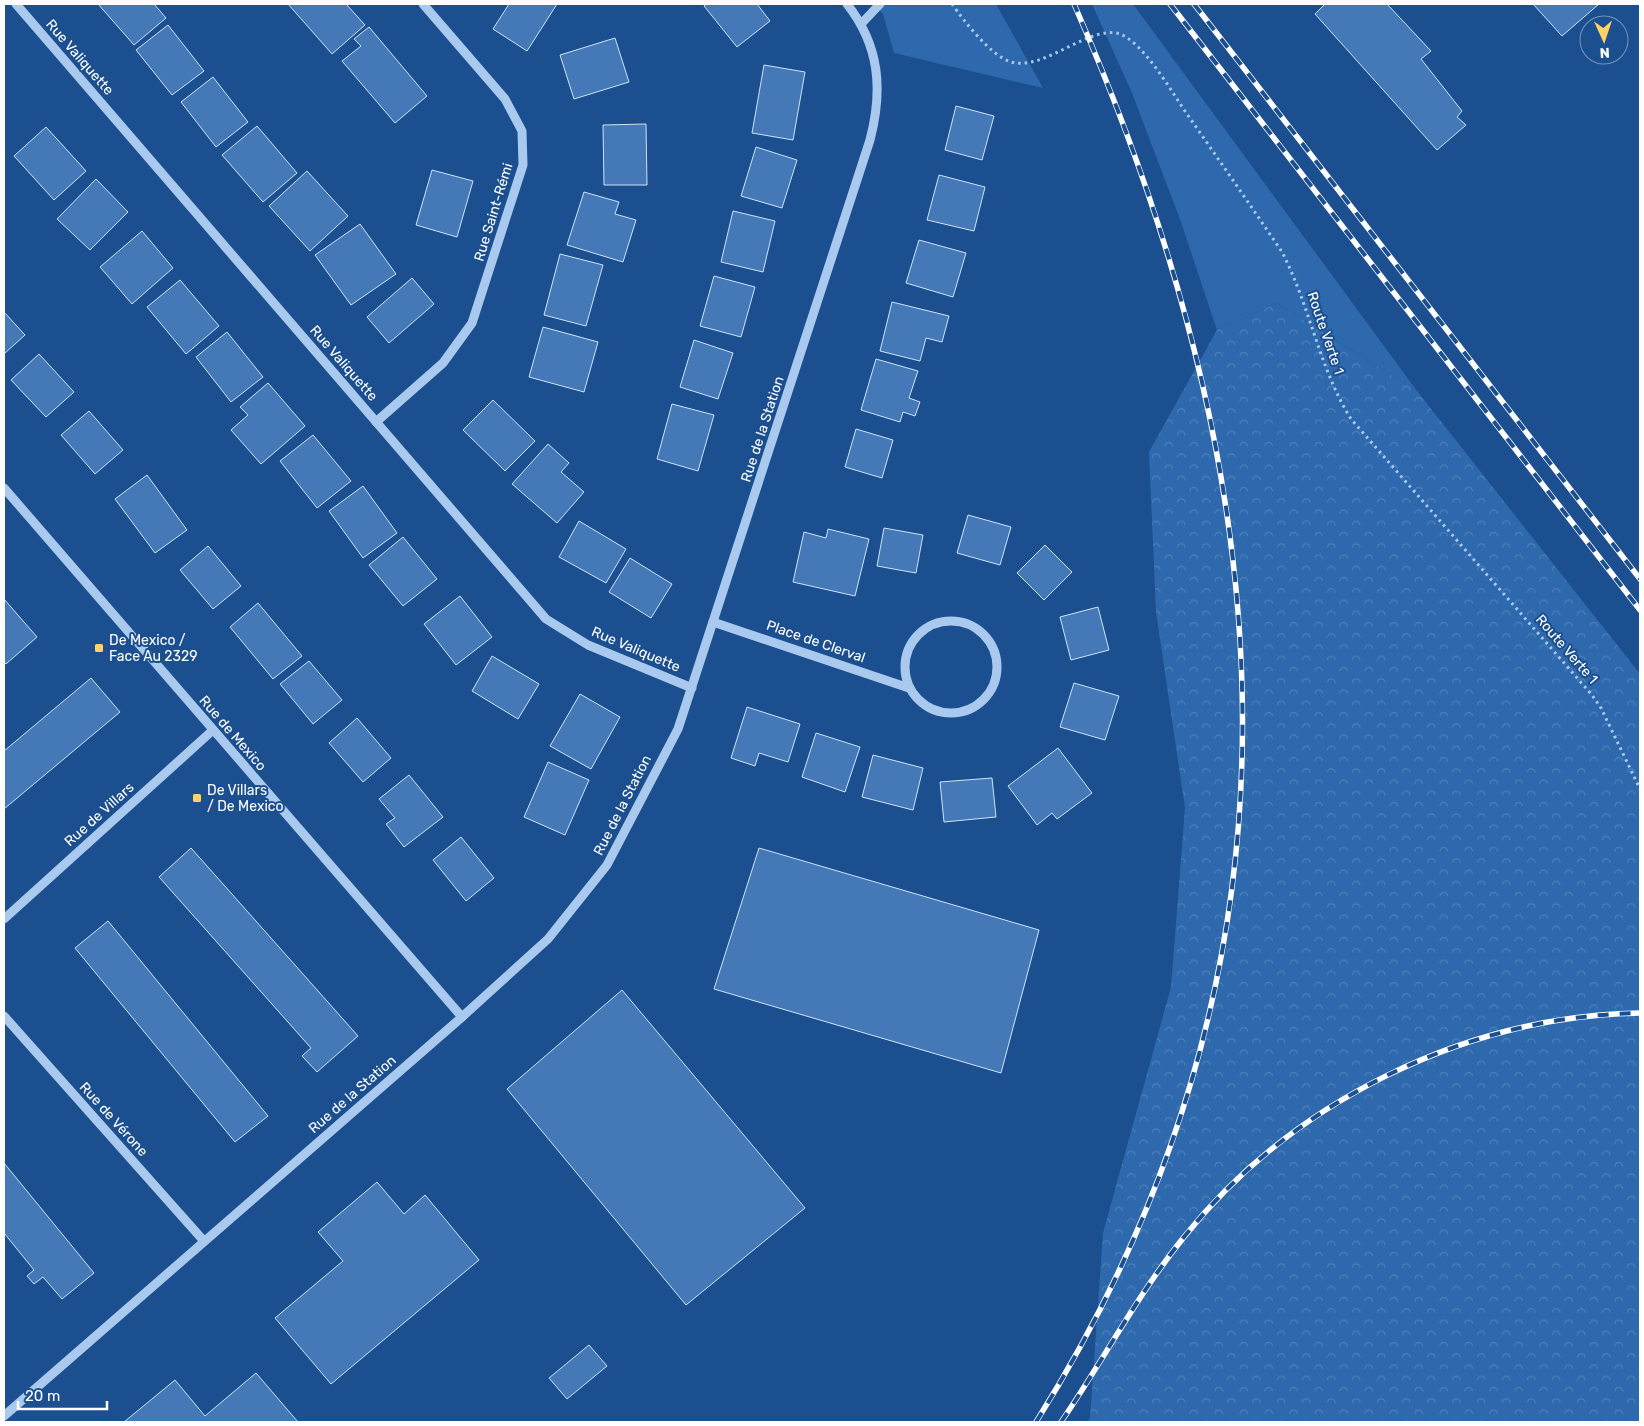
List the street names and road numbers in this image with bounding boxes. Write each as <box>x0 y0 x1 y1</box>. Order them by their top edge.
street label: Rue Valiquette <box>42 16 117 99</box>
street label: Rue Saint-Rémi <box>470 161 516 263</box>
street label: Route Verte 1 <box>1303 290 1348 377</box>
street label: Rue Valiquette <box>306 322 381 405</box>
street label: Rue de la Station <box>737 374 788 484</box>
street label: Route Verte 1 <box>1532 611 1601 687</box>
street label: Place de Clerval <box>764 617 867 666</box>
street label: Rue Valiquette <box>589 623 683 676</box>
street label: Rue de Mexico <box>195 692 270 774</box>
street label: Rue de la Station <box>590 752 655 858</box>
street label: Rue de Villars <box>61 779 138 850</box>
street label: Rue de la Station <box>305 1052 400 1137</box>
street label: Rue de Vérone <box>76 1079 151 1160</box>

